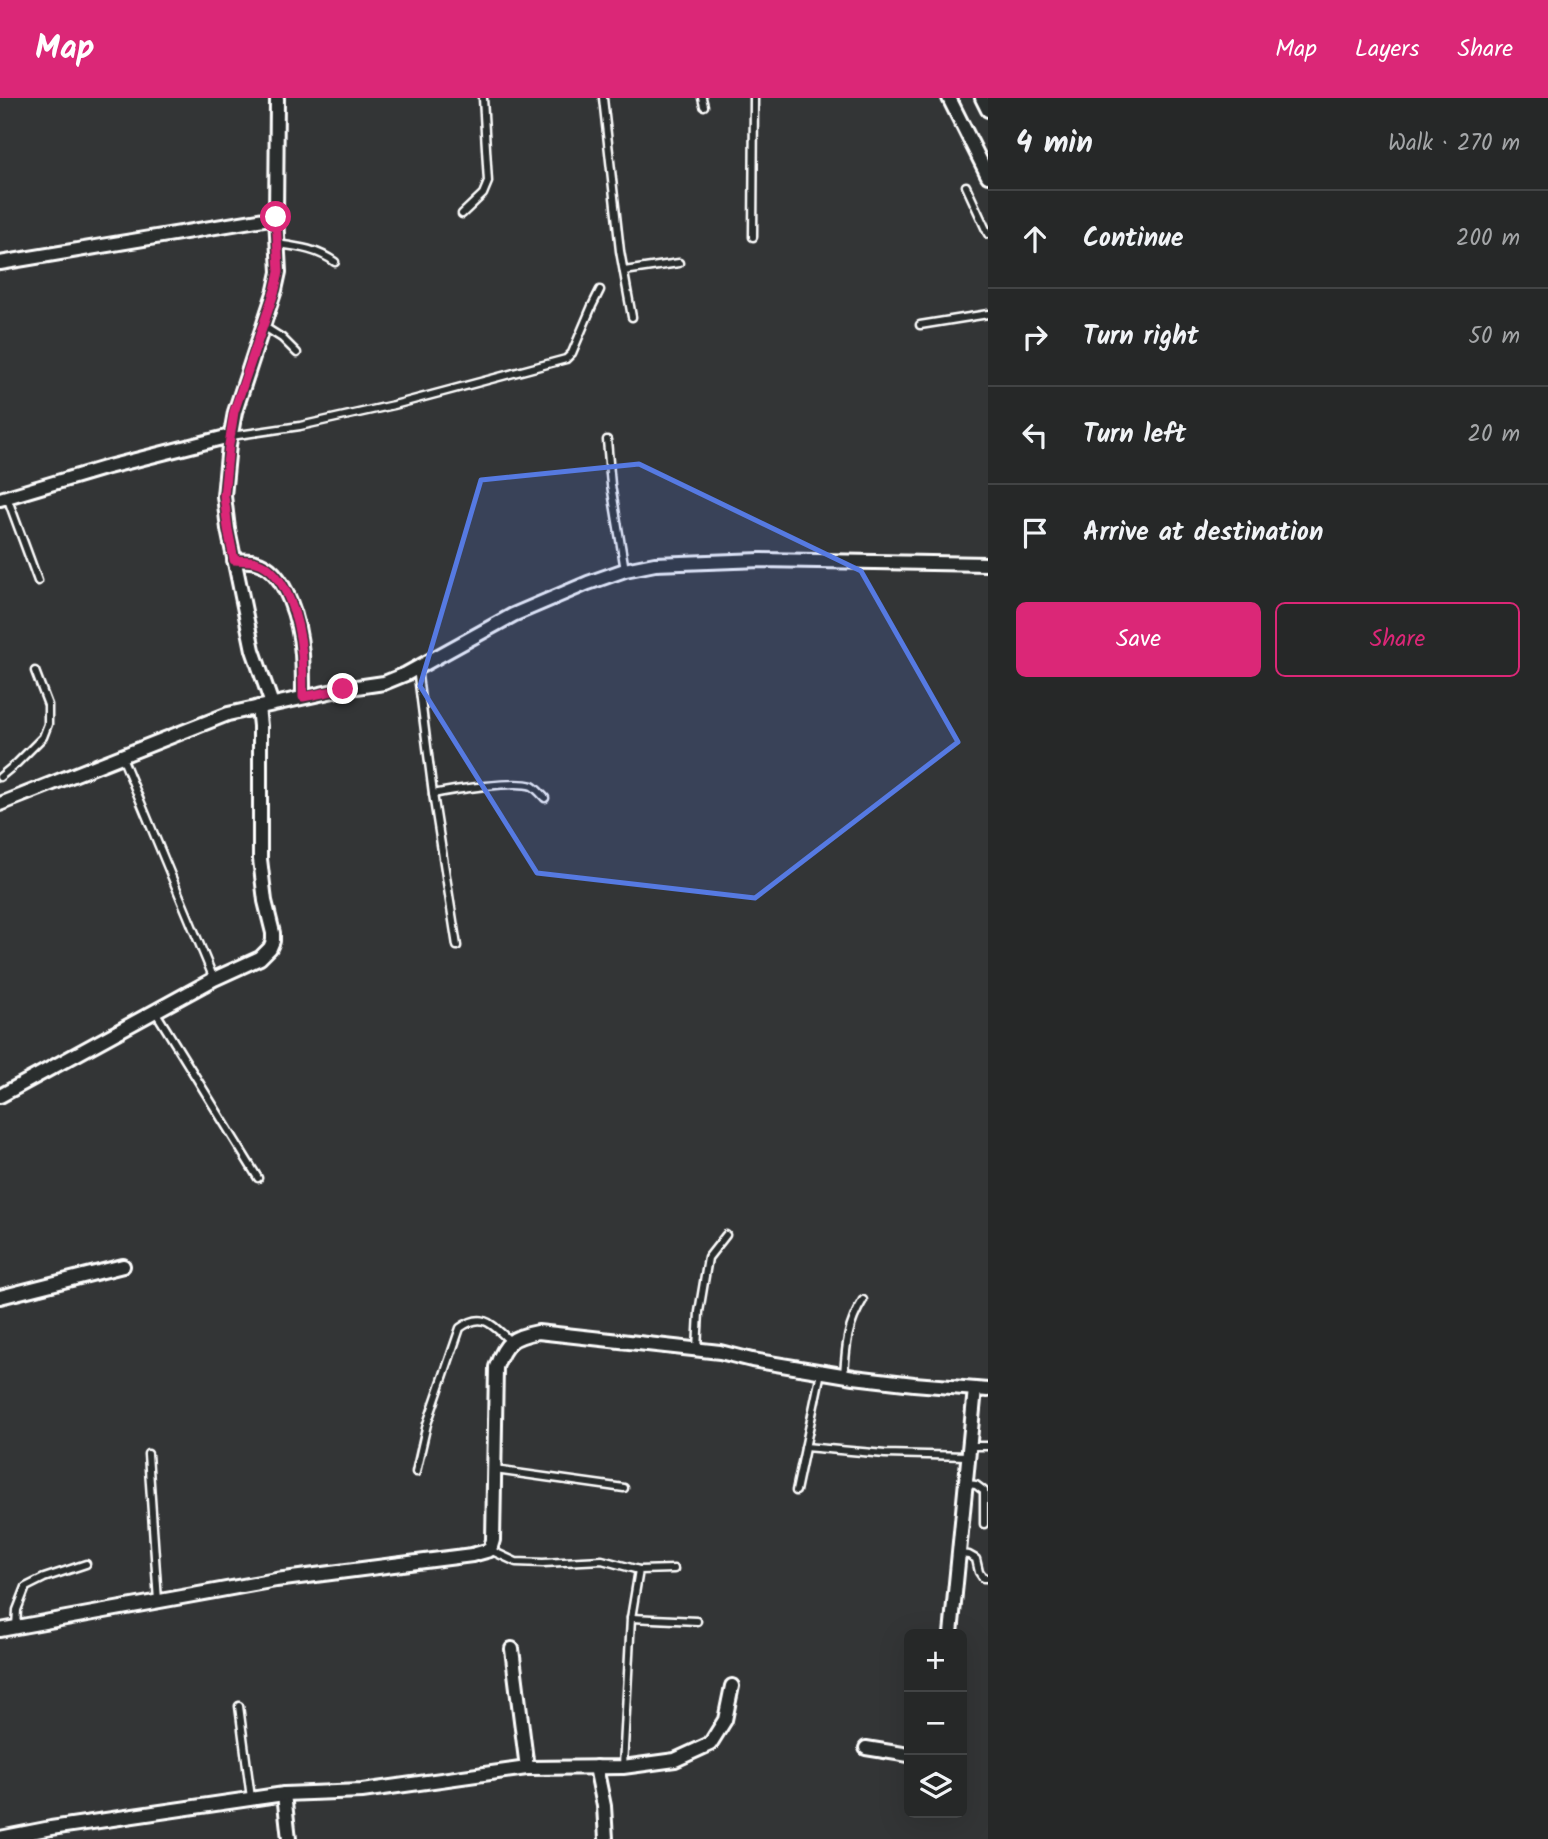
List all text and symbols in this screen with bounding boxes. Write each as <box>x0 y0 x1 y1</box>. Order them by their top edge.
text: Map <box>35 23 95 76</box>
text: Map <box>1275 30 1317 69</box>
text: Layers <box>1355 30 1419 69</box>
text: Share <box>1457 30 1513 69</box>
text: 4 min <box>1016 120 1093 168</box>
text: Walk · 270 m <box>1388 126 1520 162</box>
route start <box>260 201 291 232</box>
text: Continue <box>1083 218 1184 260</box>
icon: ahead <box>1016 220 1054 258</box>
text: 200 m <box>1456 221 1520 257</box>
text: Turn right <box>1083 316 1199 358</box>
icon: right <box>1016 318 1054 356</box>
text: 50 m <box>1469 319 1520 355</box>
text: Turn left <box>1083 414 1186 456</box>
icon: left <box>1016 416 1054 454</box>
text: 20 m <box>1468 417 1520 453</box>
text: Arrive at destination <box>1083 512 1323 554</box>
icon: arrive <box>1016 514 1054 552</box>
button: Save <box>1016 602 1261 677</box>
button: Share <box>1275 602 1520 677</box>
route end <box>327 673 358 704</box>
map controls <box>904 1629 967 1818</box>
button: + <box>904 1629 967 1692</box>
button: − <box>904 1692 967 1755</box>
button: layers <box>904 1755 967 1818</box>

